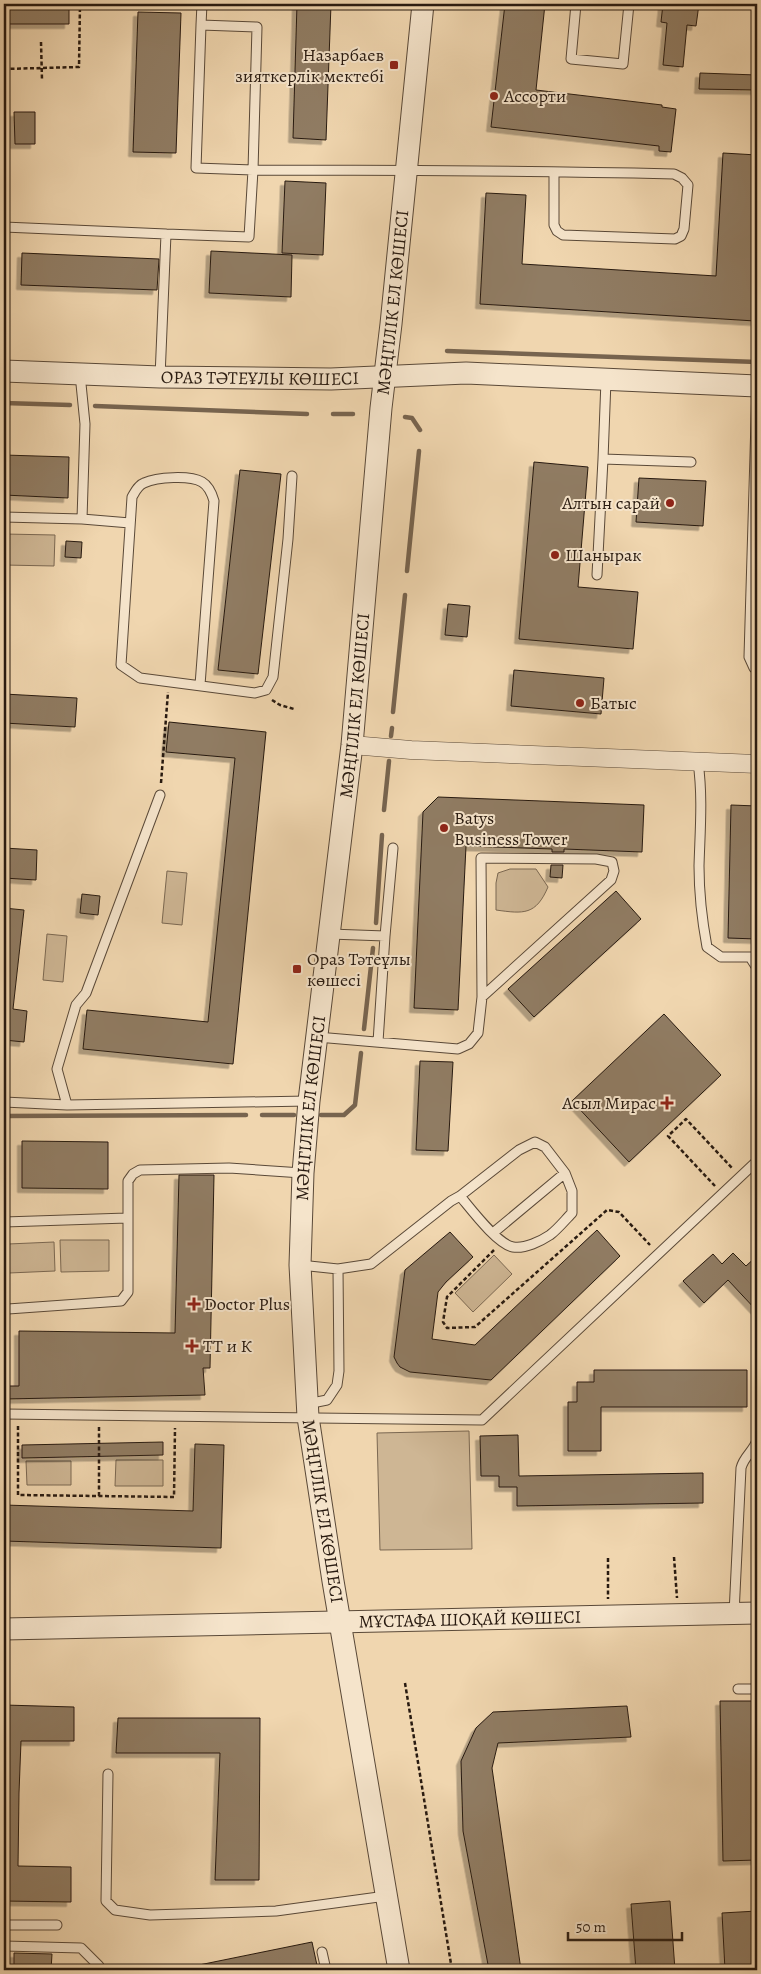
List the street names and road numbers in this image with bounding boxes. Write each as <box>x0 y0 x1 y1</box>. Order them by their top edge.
street label: МӘҢГІЛІК ЕЛ КӨШЕСІ <box>371 209 414 396</box>
street label: ОРАЗ ТӘТЕҰЛЫ КӨШЕСІ <box>161 365 359 391</box>
street label: МӘҢГІЛІК ЕЛ КӨШЕСІ <box>334 612 375 800</box>
street label: МӘҢГІЛІК ЕЛ КӨШЕСІ <box>290 1014 331 1201</box>
street label: МӘҢГІЛІК ЕЛ КӨШЕСІ <box>297 1417 349 1605</box>
street label: МҰСТАФА ШОҚАЙ КӨШЕСІ <box>358 1605 581 1633</box>

